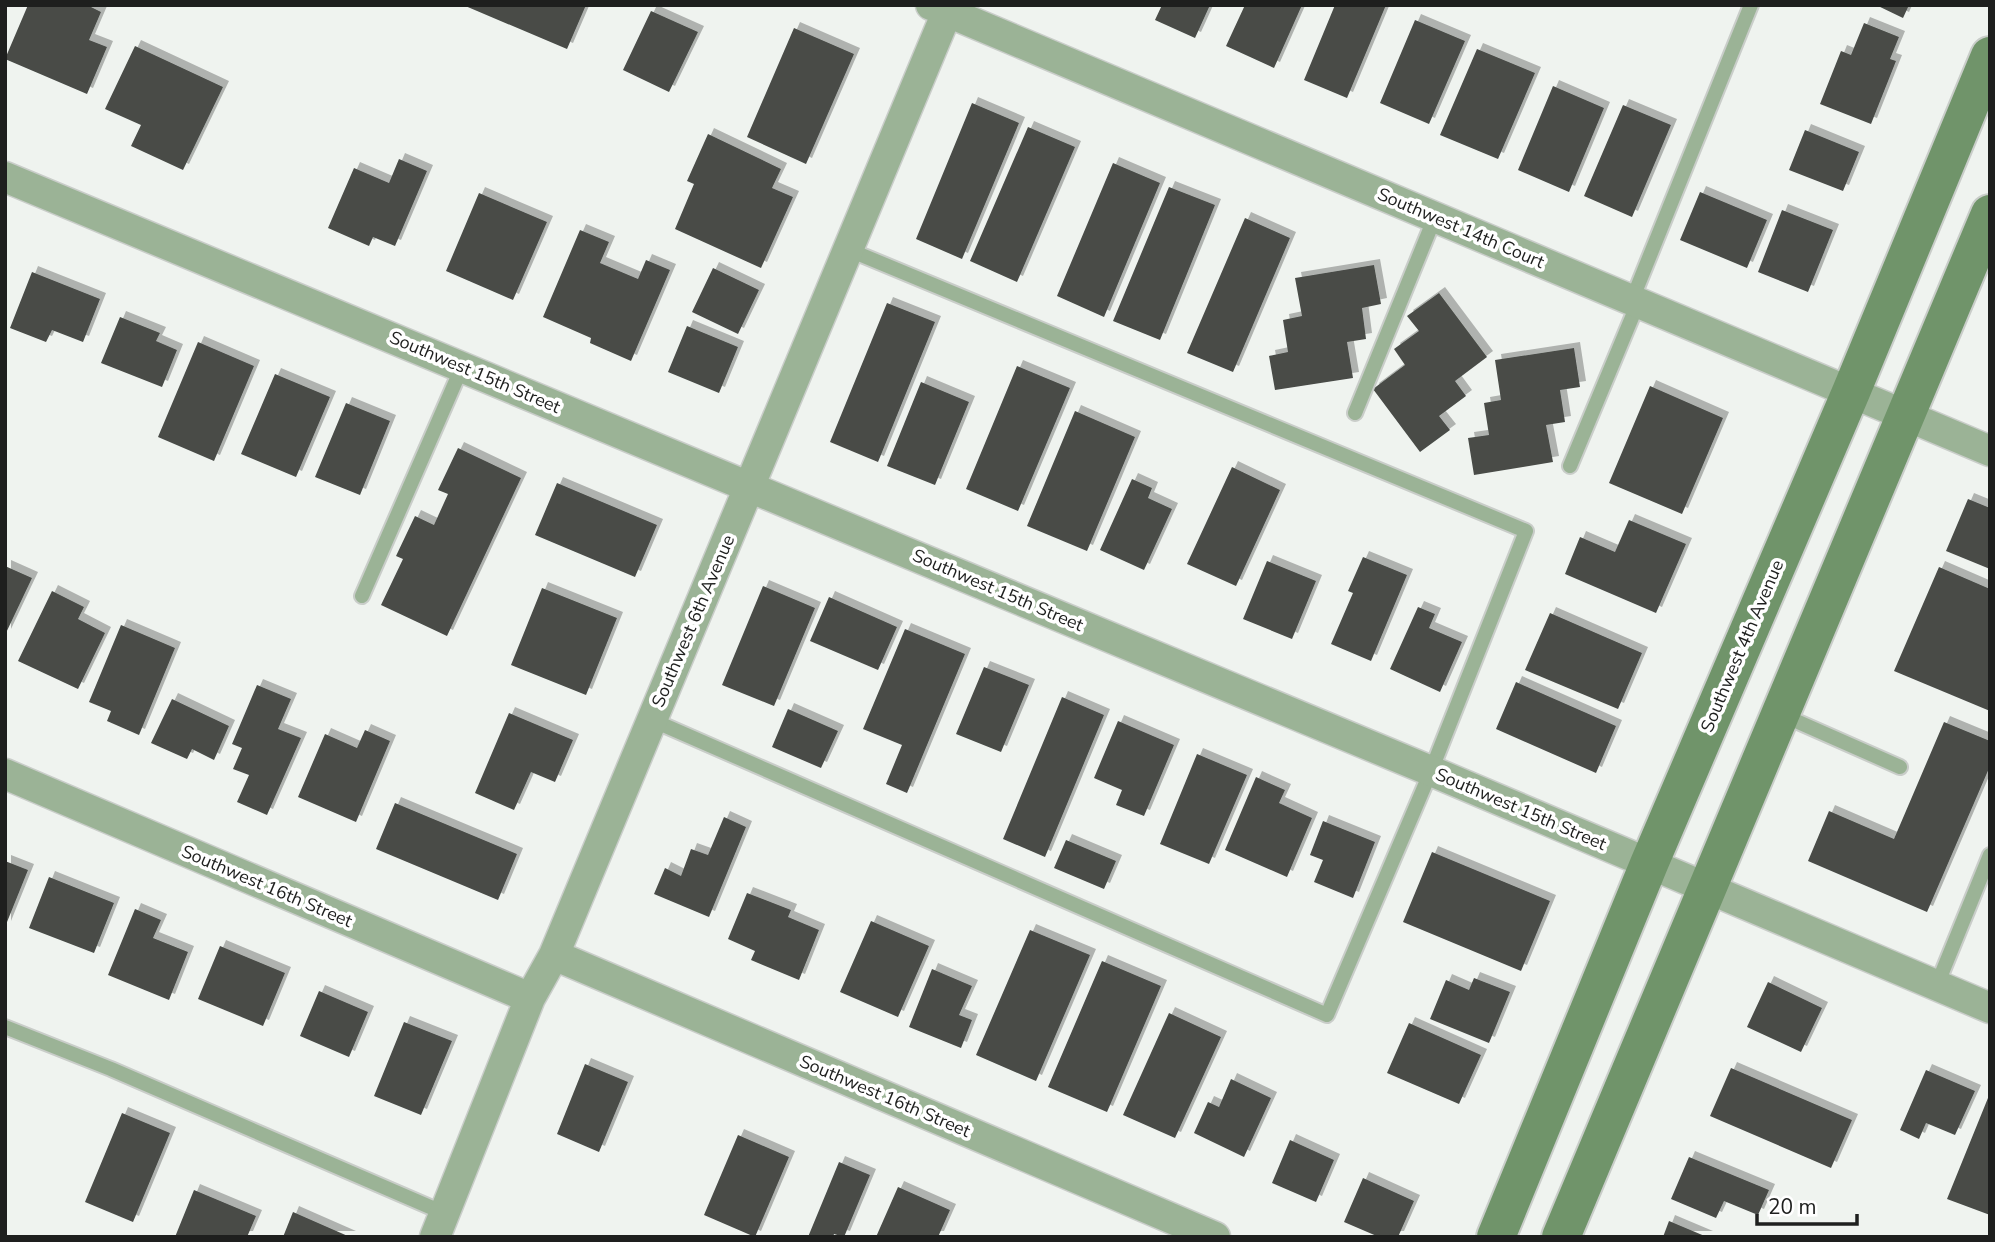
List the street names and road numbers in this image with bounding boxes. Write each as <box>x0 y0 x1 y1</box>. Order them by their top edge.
street label: Southwest 14th Court <box>1374 182 1549 274</box>
street label: Southwest 15th Street <box>386 325 565 419</box>
street label: Southwest 6th Avenue <box>646 531 740 711</box>
street label: Southwest 15th Street <box>909 543 1088 637</box>
street label: Southwest 4th Avenue <box>1695 556 1789 736</box>
street label: Southwest 15th Street <box>1432 762 1611 856</box>
street label: Southwest 16th Street <box>178 839 357 933</box>
street label: Southwest 16th Street <box>796 1049 975 1143</box>

